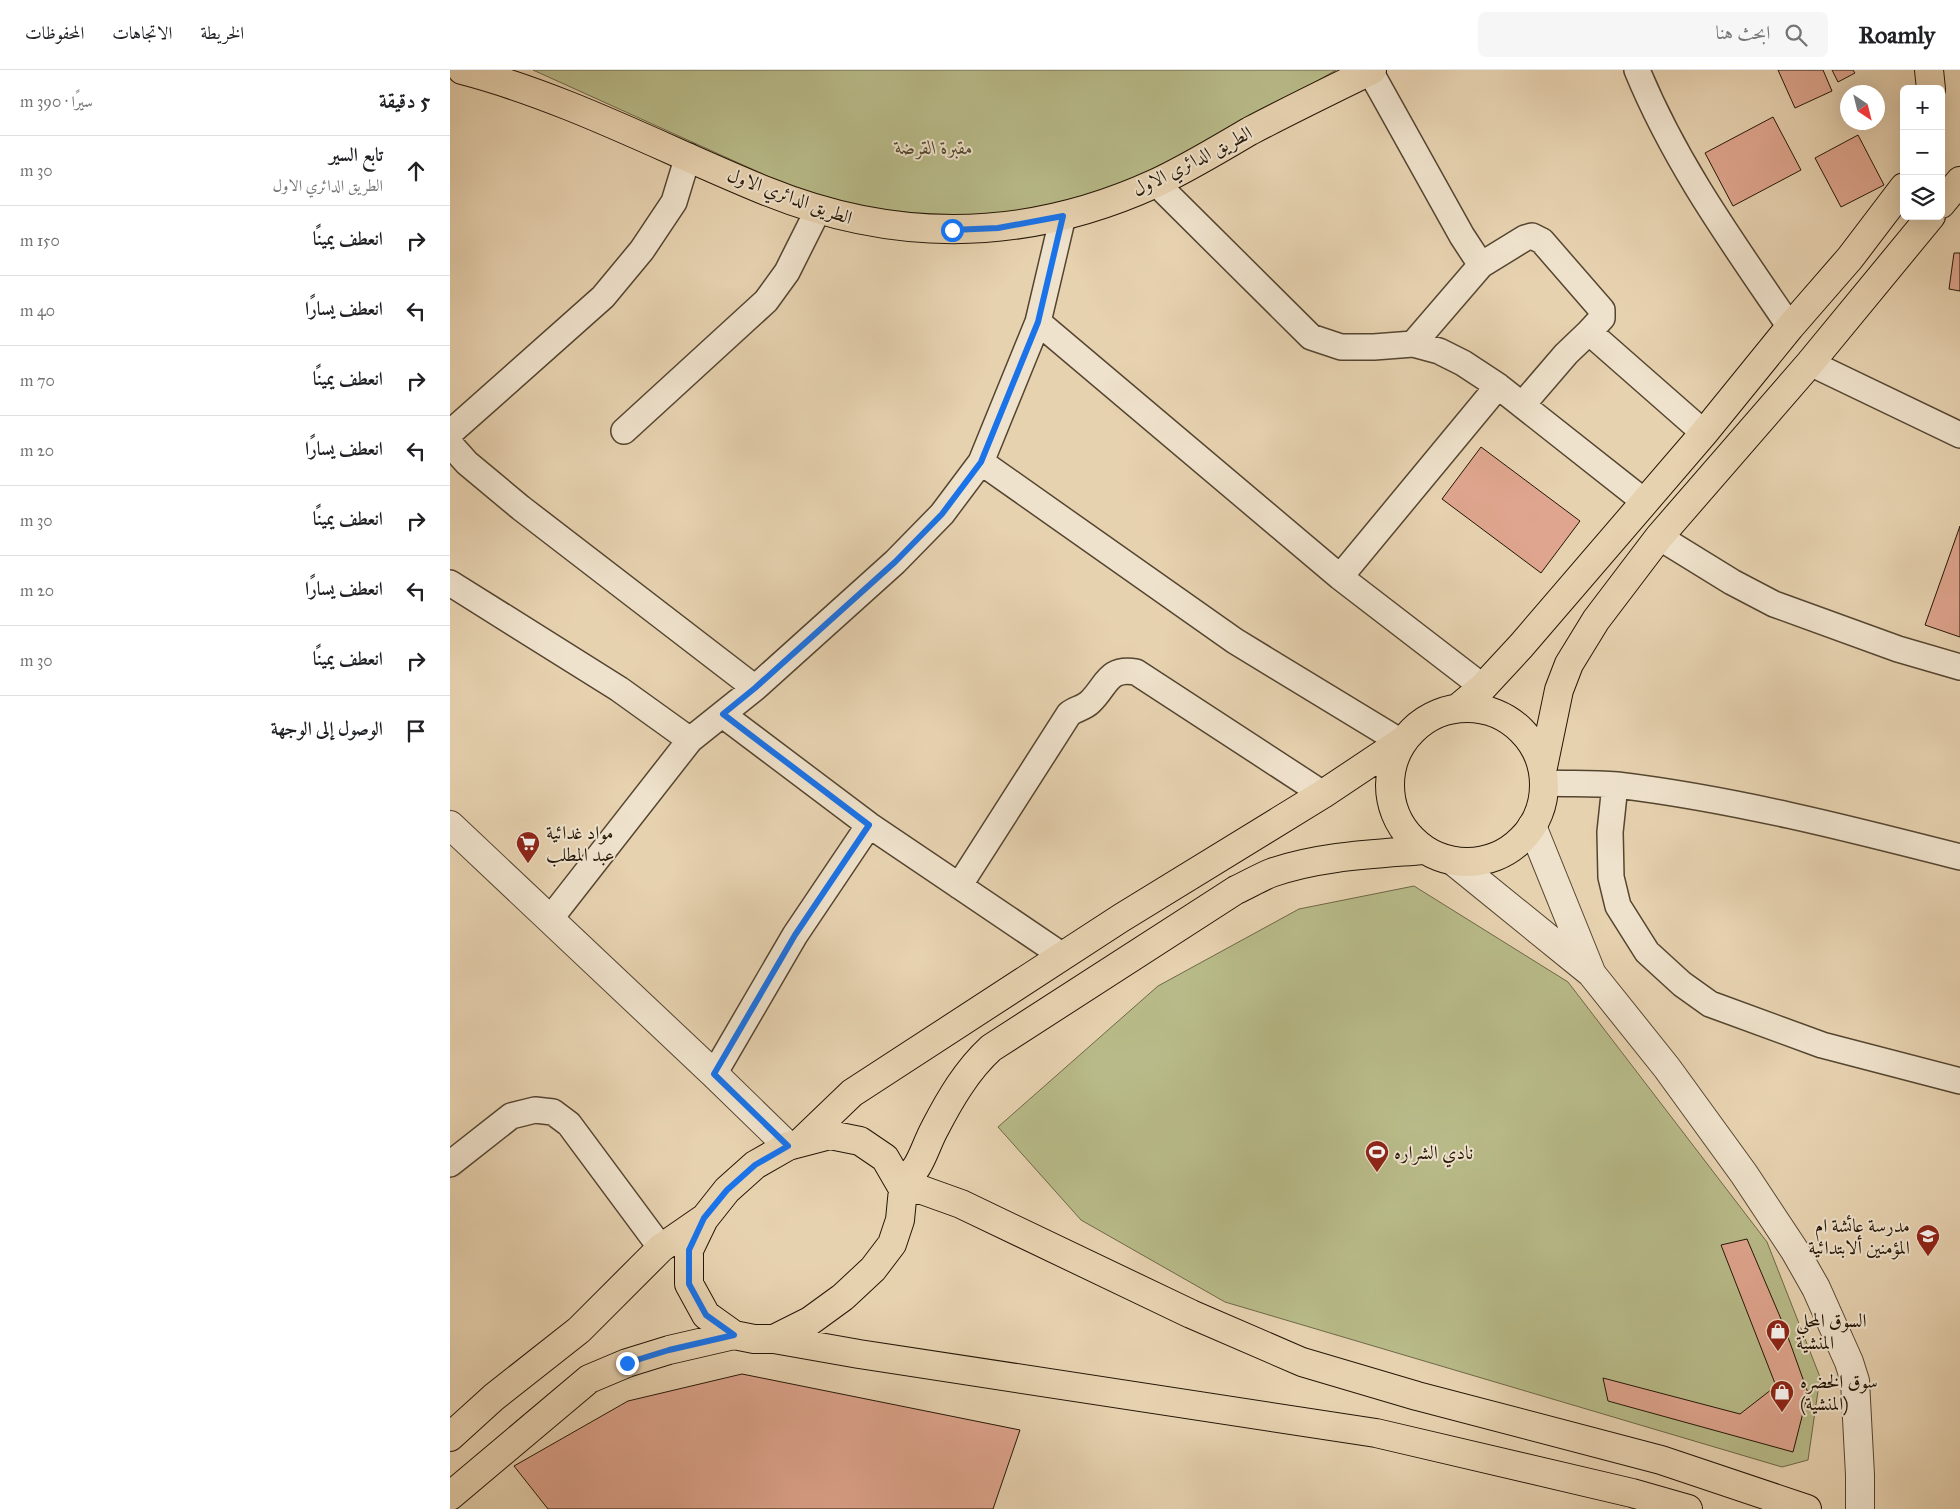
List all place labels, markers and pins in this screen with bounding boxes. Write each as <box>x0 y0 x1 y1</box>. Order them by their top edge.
place label: مواد غدائية عبد المطلب <box>546 821 615 867</box>
supermarket icon: مواد غدائية عبد المطلب <box>515 830 541 864</box>
sports icon: نادي الشراره <box>1364 1139 1390 1173</box>
place label: نادي الشراره <box>1394 1141 1473 1168</box>
place label: مدرسة عائشة ام المؤمنين ألابتدائية <box>1808 1214 1910 1260</box>
school or university icon: مدرسة عائشة ام المؤمنين ألابتدائية <box>1915 1223 1941 1257</box>
place label: السوق المحلي المنشية <box>1796 1309 1867 1354</box>
shop icon: السوق المحلي المنشية <box>1765 1318 1791 1352</box>
place label: سوق الخضره (المنشية) <box>1800 1370 1878 1416</box>
shop icon: سوق الخضره (المنشية) <box>1769 1379 1795 1413</box>

